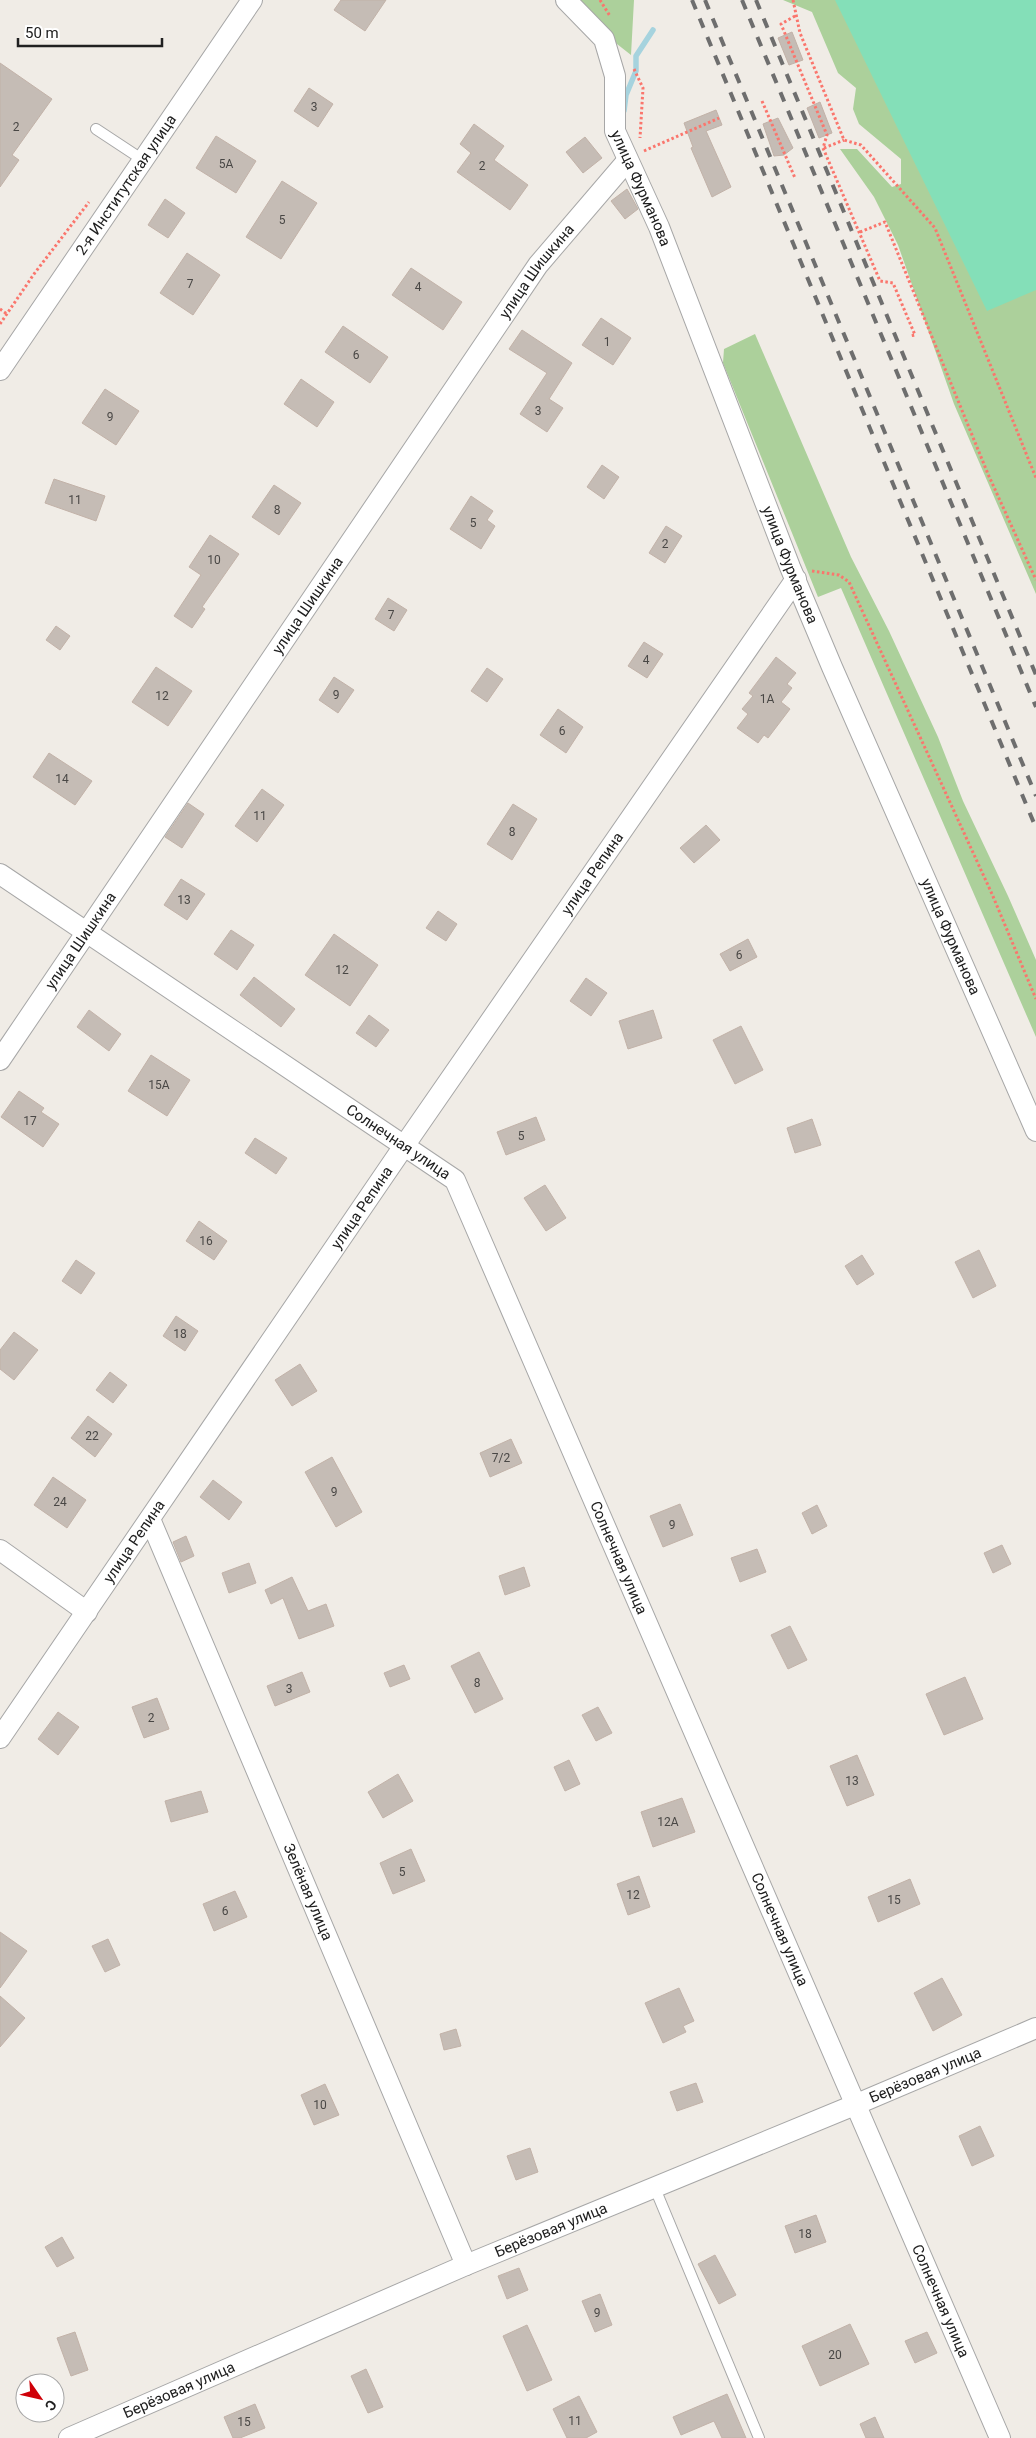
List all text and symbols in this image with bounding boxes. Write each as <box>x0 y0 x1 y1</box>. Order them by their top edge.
scale bar <box>18 15 161 47</box>
text: 50 m <box>25 24 59 42</box>
house number: 3 <box>311 100 317 114</box>
street label: 2-я Институтская улица <box>72 111 180 259</box>
house number: 2 <box>13 120 20 134</box>
street label: улица Фурманова <box>607 127 675 249</box>
house number: 5А <box>219 157 233 171</box>
house number: 2 <box>479 159 486 173</box>
house number: 5 <box>279 213 286 227</box>
street label: улица Шишкина <box>495 221 578 322</box>
house number: 7 <box>187 277 194 291</box>
house number: 4 <box>415 280 422 294</box>
house number: 1 <box>604 335 610 349</box>
house number: 6 <box>353 348 360 362</box>
house number: 3 <box>535 404 541 418</box>
house number: 9 <box>107 410 113 424</box>
house number: 11 <box>68 493 82 507</box>
house number: 8 <box>274 503 281 517</box>
street label: улица Фурманова <box>758 503 822 626</box>
house number: 5 <box>470 516 477 530</box>
house number: 2 <box>662 537 669 551</box>
house number: 10 <box>207 553 221 567</box>
street label: улица Шишкина <box>268 553 347 657</box>
house number: 7 <box>388 608 395 622</box>
house number: 4 <box>643 653 650 667</box>
house number: 9 <box>333 688 339 702</box>
house number: 12 <box>155 689 169 703</box>
house number: 1А <box>760 692 774 706</box>
house number: 6 <box>559 724 566 738</box>
house number: 14 <box>55 772 69 786</box>
house number: 11 <box>253 809 267 823</box>
house number: 8 <box>509 825 516 839</box>
street label: улица Репина <box>558 829 627 918</box>
street label: улица Фурманова <box>917 876 984 998</box>
street label: улица Шишкина <box>41 889 120 993</box>
house number: 13 <box>177 893 191 907</box>
house number: 6 <box>736 948 743 962</box>
house number: 12 <box>335 963 349 977</box>
house number: 15А <box>148 1078 170 1092</box>
street label: Солнечная улица <box>343 1100 454 1183</box>
house number: 17 <box>23 1114 37 1128</box>
house number: 5 <box>518 1129 525 1143</box>
street label: улица Репина <box>327 1163 397 1253</box>
house number: 16 <box>199 1234 213 1248</box>
house number: 18 <box>173 1327 187 1341</box>
house number: 22 <box>85 1429 99 1443</box>
house number: 7/2 <box>492 1451 510 1465</box>
house number: 9 <box>331 1485 337 1499</box>
house number: 24 <box>53 1495 67 1509</box>
street label: улица Репина <box>100 1496 169 1586</box>
street label: Солнечная улица <box>586 1498 651 1617</box>
house number: 9 <box>669 1518 675 1532</box>
house number: 8 <box>474 1676 481 1690</box>
house number: 3 <box>286 1682 292 1696</box>
house number: 2 <box>148 1711 155 1725</box>
house number: 13 <box>845 1774 859 1788</box>
house number: 12А <box>657 1815 679 1829</box>
street label: Зелёная улица <box>279 1841 336 1943</box>
house number: 5 <box>399 1865 406 1879</box>
street label: Солнечная улица <box>747 1870 812 1989</box>
house number: 12 <box>626 1888 640 1902</box>
house number: 15 <box>887 1893 901 1907</box>
house number: 6 <box>222 1904 229 1918</box>
street label: Берёзовая улица <box>866 2043 984 2107</box>
house number: 10 <box>313 2098 327 2112</box>
street label: Берёзовая улица <box>492 2199 610 2261</box>
house number: 18 <box>798 2227 812 2241</box>
street label: Солнечная улица <box>908 2242 973 2360</box>
house number: 9 <box>594 2306 600 2320</box>
house number: 20 <box>828 2348 842 2362</box>
street label: Берёзовая улица <box>120 2358 238 2422</box>
north arrow <box>15 2373 65 2423</box>
text: С <box>42 2397 60 2414</box>
house number: 11 <box>568 2414 582 2428</box>
house number: 15 <box>237 2415 251 2429</box>

